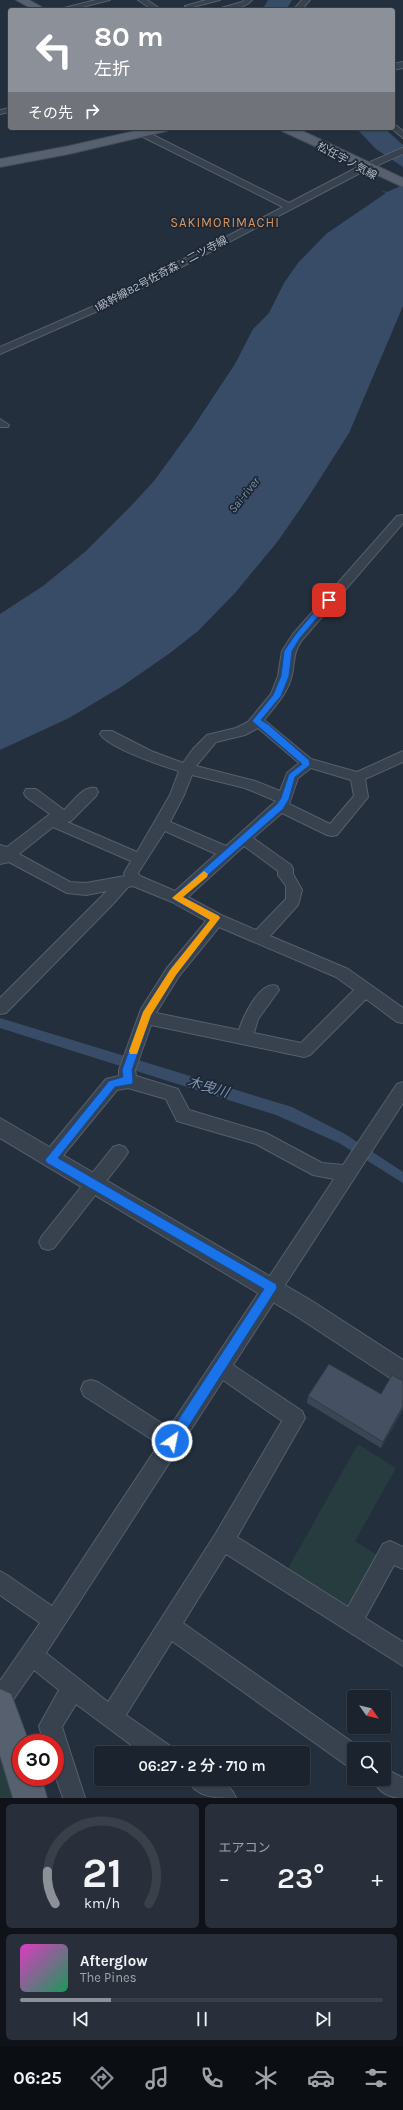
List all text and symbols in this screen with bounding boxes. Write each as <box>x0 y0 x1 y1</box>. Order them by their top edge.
text: 80 m <box>94 20 163 53</box>
icon: left <box>28 24 80 76</box>
text: 左折 <box>94 58 130 80</box>
icon: right <box>81 100 103 122</box>
text: その先 <box>28 104 73 122</box>
street label: 松任宇ノ気線 <box>315 140 379 182</box>
district label: SAKIMORIMACHI <box>170 215 280 230</box>
street label: 1級幹線82号佐奇森・二ツ寺線 <box>92 233 230 315</box>
water label: Sai-river <box>225 474 263 516</box>
pin <box>312 583 346 617</box>
icon: arrive <box>318 589 340 611</box>
water label: 木曳川 <box>185 1073 232 1102</box>
position arrow <box>151 1420 193 1462</box>
north arrow <box>347 1690 391 1734</box>
map controls <box>347 1690 391 1786</box>
speed limit sign: 30 <box>12 1734 64 1786</box>
button: search <box>347 1742 391 1786</box>
text: 06:27 · 2 分 · 710 m <box>138 1757 266 1775</box>
text: エアコン <box>219 1840 271 1855</box>
text: 21 <box>82 1849 122 1897</box>
text: 23° <box>277 1860 325 1896</box>
text: − <box>219 1866 230 1892</box>
text: + <box>371 1866 383 1892</box>
text: km/h <box>84 1895 120 1912</box>
text: Afterglow <box>80 1952 148 1970</box>
text: The Pines <box>80 1970 137 1985</box>
icon: previous <box>70 2008 92 2030</box>
icon: pause <box>191 2008 213 2030</box>
icon: next <box>312 2008 334 2030</box>
icon: directions <box>88 2064 116 2092</box>
icon: music <box>143 2064 171 2092</box>
icon: phone <box>198 2064 226 2092</box>
icon: climate <box>252 2064 280 2092</box>
icon: car <box>307 2064 335 2092</box>
icon: filters <box>362 2064 390 2092</box>
text: 06:25 <box>13 2067 62 2089</box>

